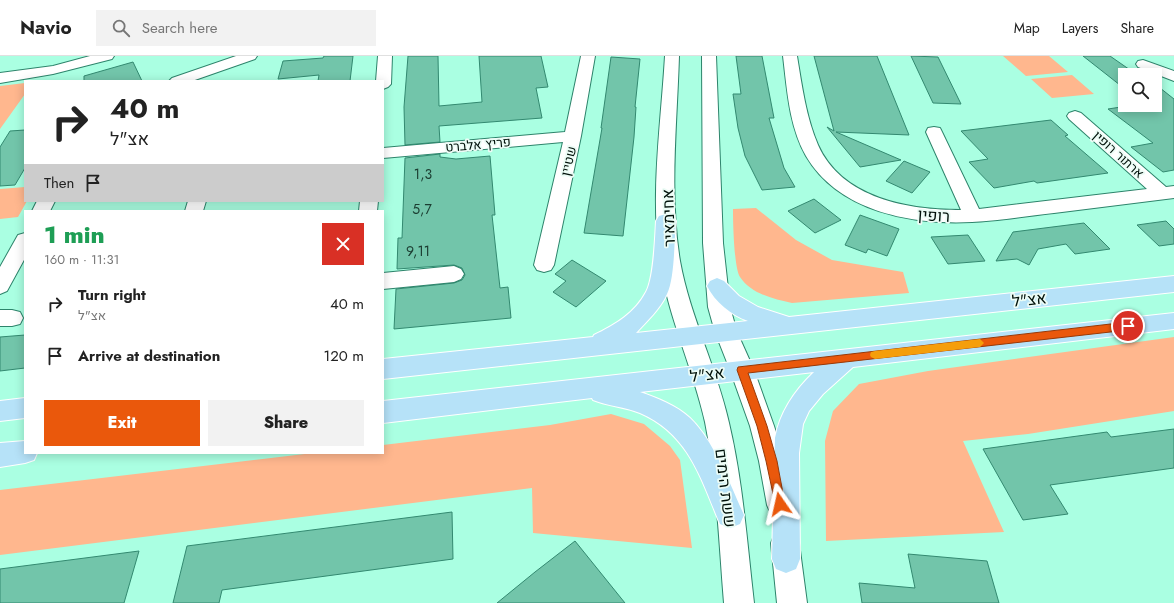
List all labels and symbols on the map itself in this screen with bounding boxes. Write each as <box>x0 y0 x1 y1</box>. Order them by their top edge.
street label: ארתור רופין <box>1089 126 1148 183</box>
street label: פריץ אלברט <box>445 132 512 157</box>
street label: שטיין <box>556 144 581 178</box>
house number: 1,3 <box>414 164 432 184</box>
street label: אחימאיר <box>656 189 681 247</box>
house number: 5,7 <box>412 199 432 219</box>
street label: רופין <box>917 203 951 228</box>
house number: 9,11 <box>406 241 430 261</box>
street label: אצ"ל <box>1011 286 1047 313</box>
pin <box>1111 309 1145 343</box>
street label: אצ"ל <box>688 361 726 388</box>
street label: ששת הימים <box>709 447 742 529</box>
position arrow <box>759 483 801 525</box>

